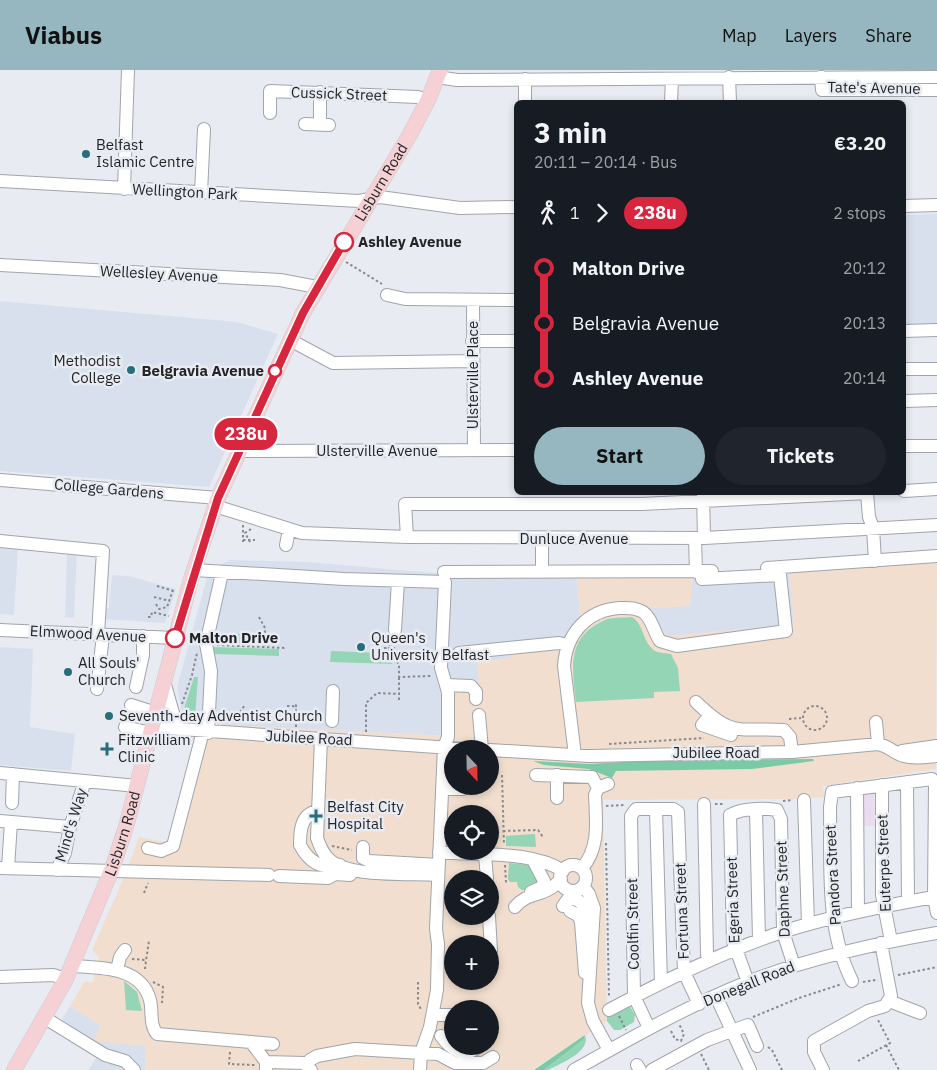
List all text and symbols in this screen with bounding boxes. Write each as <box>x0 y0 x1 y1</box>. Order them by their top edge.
text: Viabus <box>25 19 102 51</box>
text: Map <box>722 24 757 47</box>
text: Layers <box>785 24 837 47</box>
text: Share <box>865 24 912 47</box>
street label: Tate's Avenue <box>827 77 921 98</box>
street label: Cussick Street <box>291 82 387 105</box>
text: 3 min <box>534 114 607 151</box>
text: €3.20 <box>834 131 886 155</box>
place label: Belfast Islamic Centre <box>96 135 194 171</box>
street label: Lisburn Road <box>350 139 412 225</box>
marker: Belfast Islamic Centre <box>80 148 92 160</box>
text: 20:11 – 20:14 · Bus <box>534 152 677 172</box>
street label: Wellington Park <box>132 179 238 204</box>
icon: walk <box>534 199 562 227</box>
icon: forward <box>588 199 616 227</box>
text: 238u <box>634 201 677 224</box>
text: 1 <box>570 203 580 223</box>
text: 2 stops <box>833 203 886 223</box>
marker: Ashley Avenue <box>334 232 354 252</box>
place label: Ashley Avenue <box>358 232 462 251</box>
text: Malton Drive <box>572 256 685 280</box>
text: 20:12 <box>843 258 886 278</box>
street label: Wellesley Avenue <box>99 261 219 286</box>
text: Belgravia Avenue <box>572 311 719 335</box>
text: 20:13 <box>843 313 886 333</box>
street label: Ulsterville Place <box>463 321 482 429</box>
place label: Methodist College <box>53 351 121 387</box>
place label: Belgravia Avenue <box>142 361 264 380</box>
marker: Methodist College <box>125 364 137 376</box>
marker: Belgravia Avenue <box>268 364 282 378</box>
text: Ashley Avenue <box>572 366 703 390</box>
text: 20:14 <box>843 368 886 388</box>
line badge: 238u <box>211 418 281 450</box>
text: 238u <box>224 422 268 445</box>
button: Start <box>534 427 705 485</box>
button: Tickets <box>715 427 886 485</box>
street label: Ulsterville Avenue <box>316 441 438 460</box>
street label: College Gardens <box>53 474 165 503</box>
street label: Dunluce Avenue <box>519 529 629 548</box>
street label: Elmwood Avenue <box>29 621 147 646</box>
marker: Malton Drive <box>165 628 185 648</box>
place label: Malton Drive <box>189 628 278 647</box>
place label: Queen's University Belfast <box>371 628 489 664</box>
marker: Queen's University Belfast <box>355 641 367 653</box>
place label: All Souls' Church <box>78 653 140 689</box>
marker: All Souls' Church <box>62 666 74 678</box>
place label: Seventh-day Adventist Church <box>119 706 323 725</box>
marker: Seventh-day Adventist Church <box>103 710 115 722</box>
street label: Jubilee Road <box>265 726 353 749</box>
place label: Fitzwilliam Clinic <box>118 730 191 766</box>
north arrow <box>444 740 499 795</box>
map controls <box>444 740 499 1055</box>
marker: Fitzwilliam Clinic <box>100 742 114 756</box>
street label: Jubilee Road <box>672 743 760 762</box>
street label: Mind's Way <box>50 785 91 864</box>
street label: Lisburn Road <box>100 789 144 879</box>
place label: Belfast City Hospital <box>327 797 404 833</box>
button: locate <box>444 805 499 860</box>
marker: Belfast City Hospital <box>309 809 323 823</box>
street label: Euterpe Street <box>872 814 895 912</box>
street label: Pandora Street <box>820 824 845 926</box>
street label: Daphne Street <box>771 840 794 938</box>
street label: Egeria Street <box>721 856 744 944</box>
street label: Fortuna Street <box>670 862 693 960</box>
button: layers <box>444 870 499 925</box>
street label: Coolfin Street <box>622 878 643 970</box>
button: + <box>444 935 499 990</box>
street label: Donegall Road <box>700 957 797 1011</box>
button: − <box>444 1000 499 1055</box>

